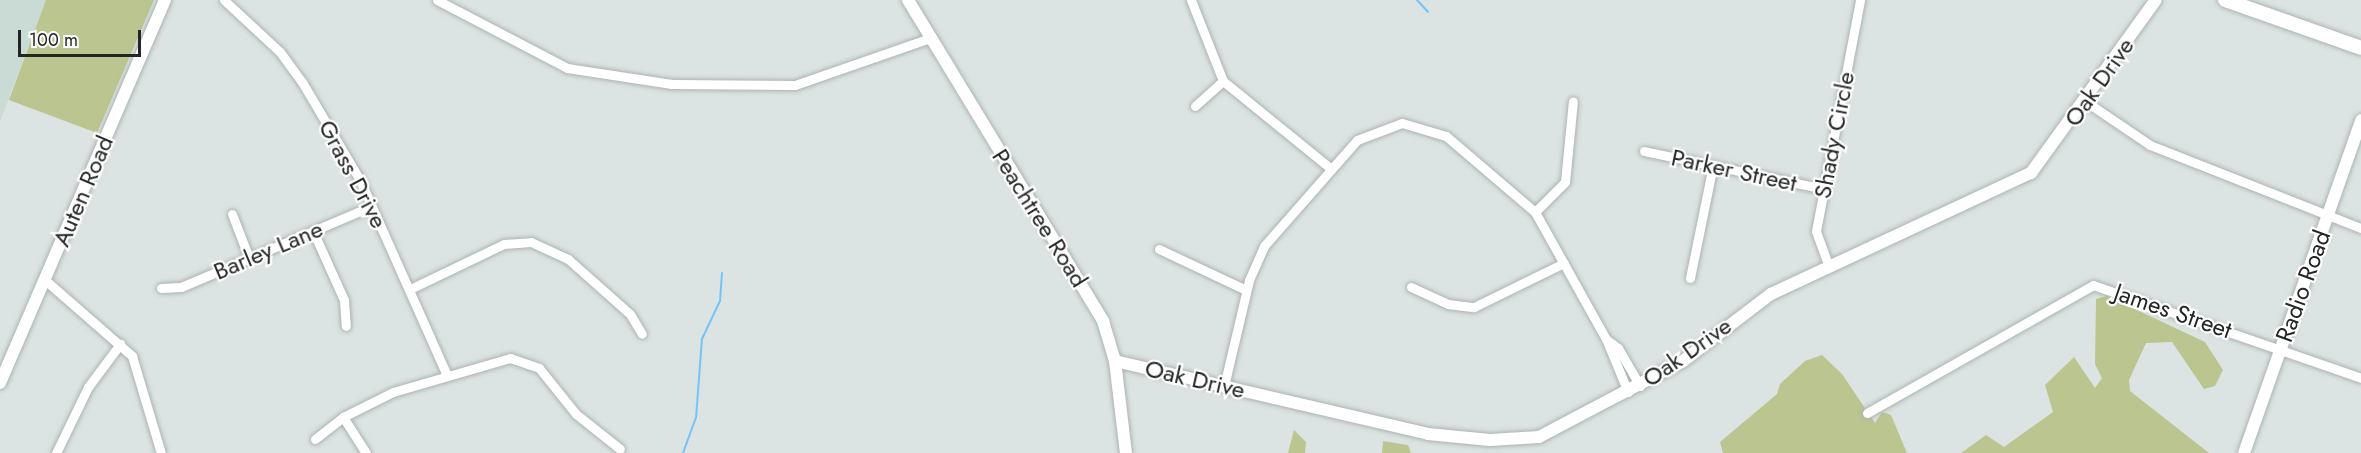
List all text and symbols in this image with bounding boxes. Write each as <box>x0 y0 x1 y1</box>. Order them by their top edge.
scale bar <box>21 18 144 56</box>
text: 100 m <box>29 27 78 53</box>
street label: Oak Drive <box>2058 32 2140 132</box>
street label: Shady Circle <box>1808 69 1860 201</box>
street label: Grass Drive <box>313 115 393 233</box>
street label: Auten Road <box>47 131 119 251</box>
street label: Peachtree Road <box>986 143 1094 293</box>
street label: Parker Street <box>1669 143 1799 197</box>
street label: Barley Lane <box>209 214 327 286</box>
street label: Radio Road <box>2269 226 2337 346</box>
street label: James Street <box>2110 277 2236 345</box>
street label: Oak Drive <box>1637 311 1737 393</box>
street label: Oak Drive <box>1142 354 1248 404</box>

